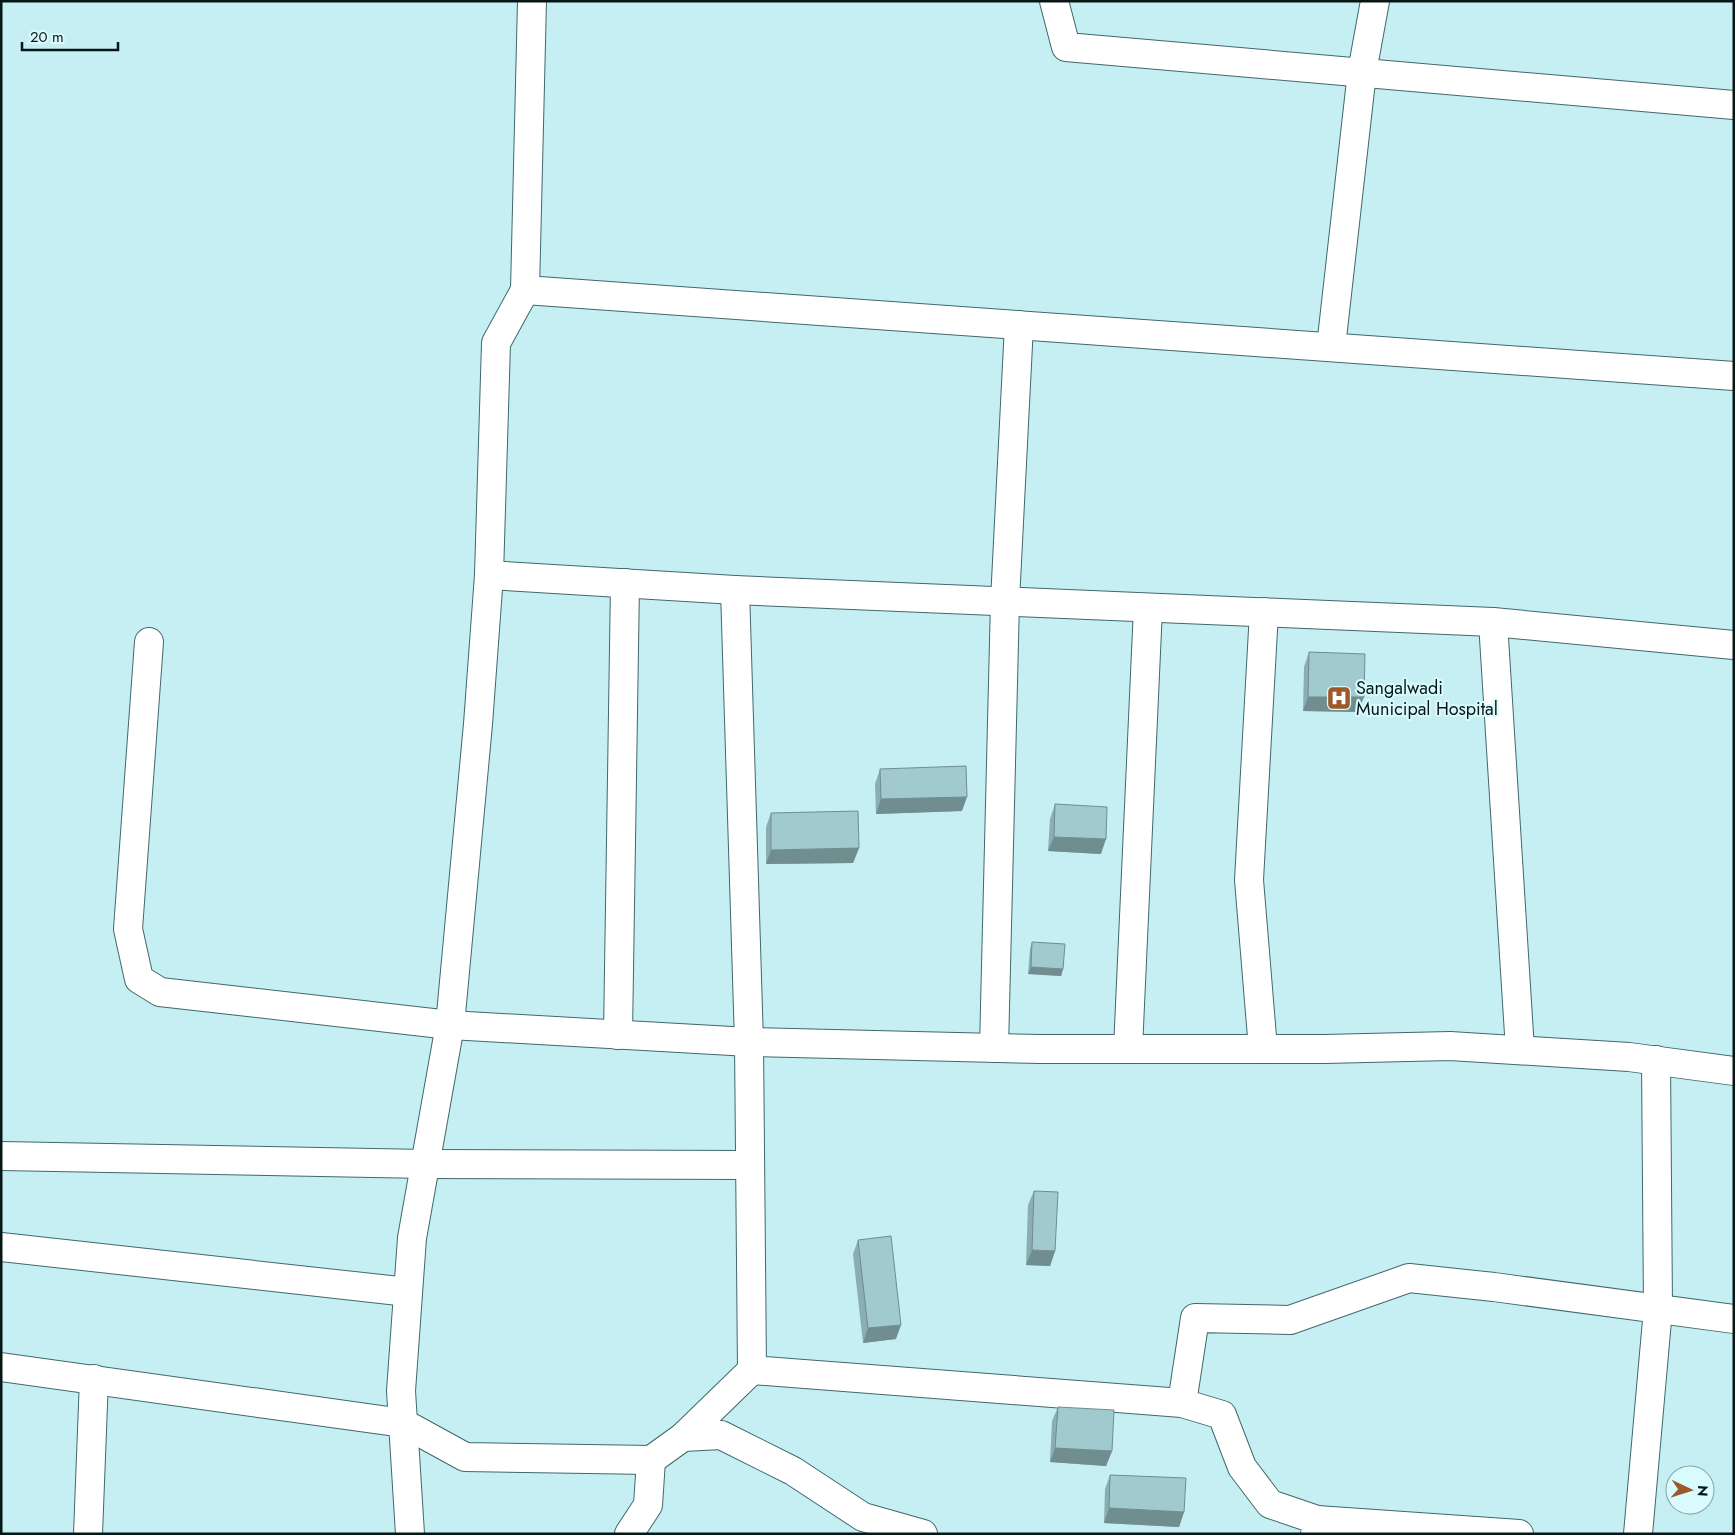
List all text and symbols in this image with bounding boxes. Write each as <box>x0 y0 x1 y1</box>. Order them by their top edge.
scale bar <box>22 20 119 52</box>
text: 20 m <box>30 26 64 48</box>
place label: Sangalwadi Municipal Hospital <box>1356 675 1498 722</box>
hospital icon: Sangalwadi Municipal Hospital <box>1326 685 1352 711</box>
north arrow <box>1665 1465 1715 1515</box>
text: N <box>1693 1485 1713 1497</box>

